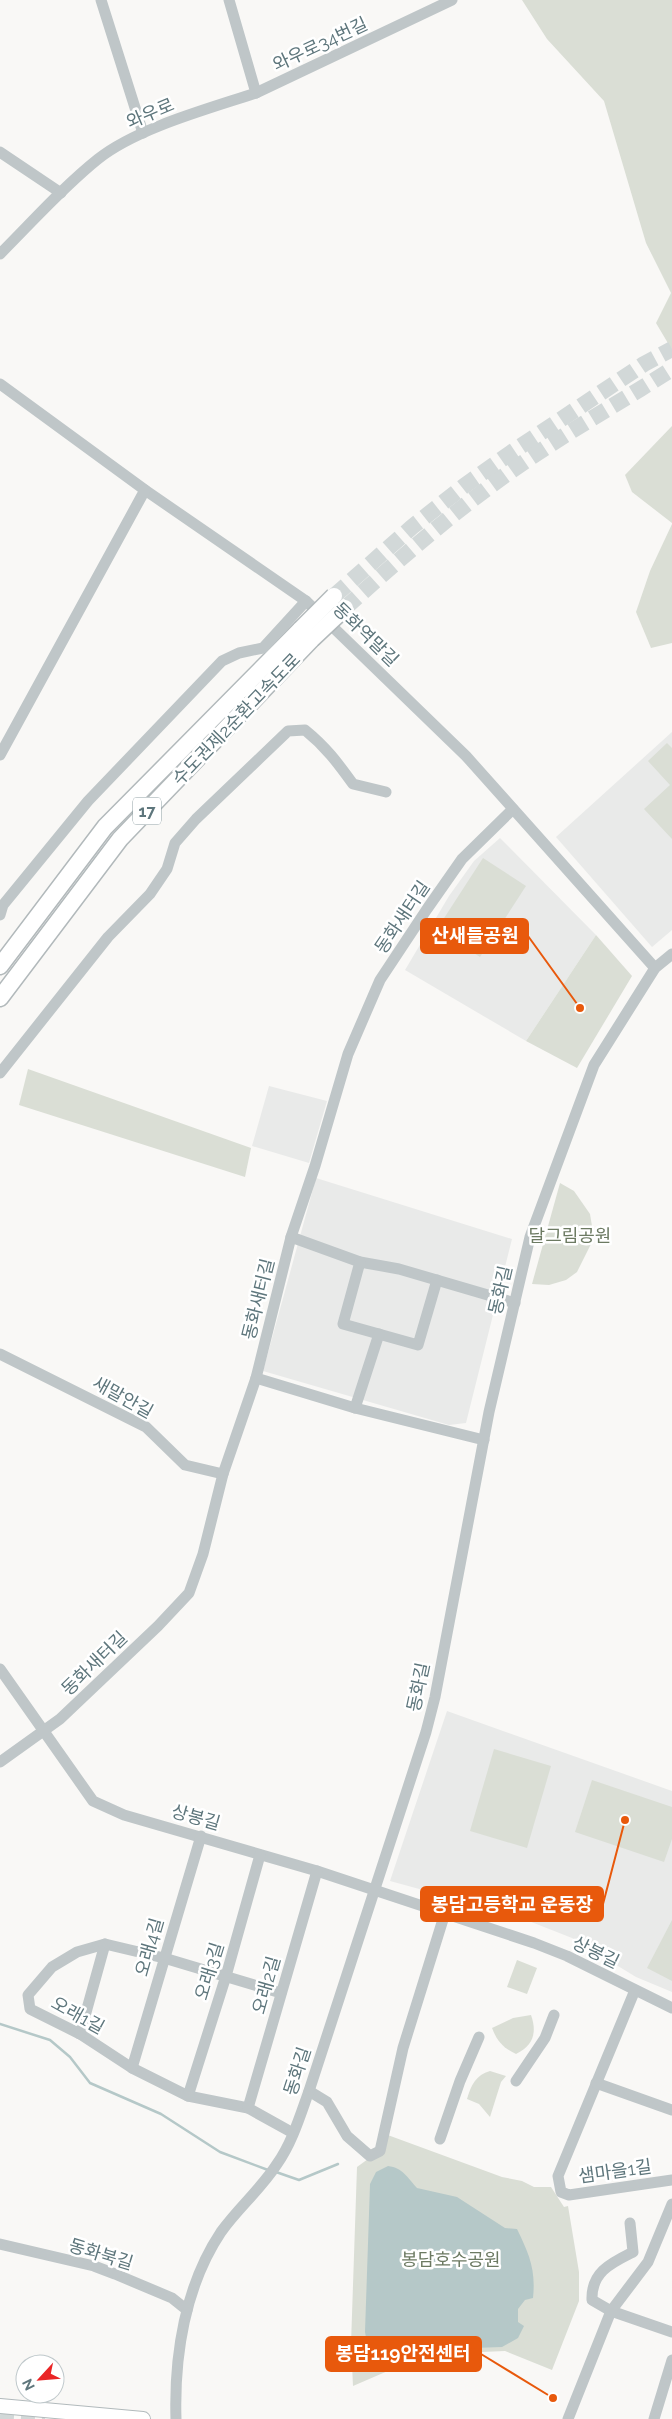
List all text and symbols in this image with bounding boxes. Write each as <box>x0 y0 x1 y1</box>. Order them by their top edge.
street label: 와우로34번길 <box>269 13 371 75</box>
street label: 와우로 <box>123 94 177 132</box>
street label: 동화역말길 <box>329 598 403 670</box>
street label: 수도권제2순환고속도로 <box>168 649 304 789</box>
road number: 17 <box>133 798 161 824</box>
street label: 동화새터길 <box>370 877 434 957</box>
callout: 산새들공원 <box>421 919 528 953</box>
text: 산새들공원 <box>431 924 519 946</box>
park label: 달그림공원 <box>529 1225 611 1246</box>
street label: 동화새터길 <box>238 1256 278 1342</box>
street label: 동화길 <box>484 1263 516 1317</box>
street label: 새말안길 <box>89 1372 157 1422</box>
street label: 동화새터길 <box>57 1627 131 1699</box>
street label: 동화길 <box>403 1661 433 1713</box>
street label: 상봉길 <box>169 1800 223 1834</box>
callout: 봉담고등학교 운동장 <box>421 1887 603 1921</box>
text: 봉담고등학교 운동장 <box>431 1893 593 1915</box>
street label: 오래4길 <box>131 1916 167 1978</box>
street label: 상봉길 <box>569 1932 623 1972</box>
street label: 오래3길 <box>190 1940 228 2002</box>
street label: 오래2길 <box>248 1954 284 2016</box>
street label: 오래1길 <box>48 1992 108 2038</box>
street label: 동화길 <box>279 2044 315 2098</box>
street label: 샘마을1길 <box>577 2155 653 2187</box>
street label: 동화북길 <box>66 2234 136 2274</box>
park label: 봉담호수공원 <box>401 2249 501 2270</box>
callout: 봉담119안전센터 <box>326 2337 481 2371</box>
text: 봉담119안전센터 <box>336 2342 470 2364</box>
north arrow <box>15 2354 65 2404</box>
text: N <box>19 2376 38 2393</box>

